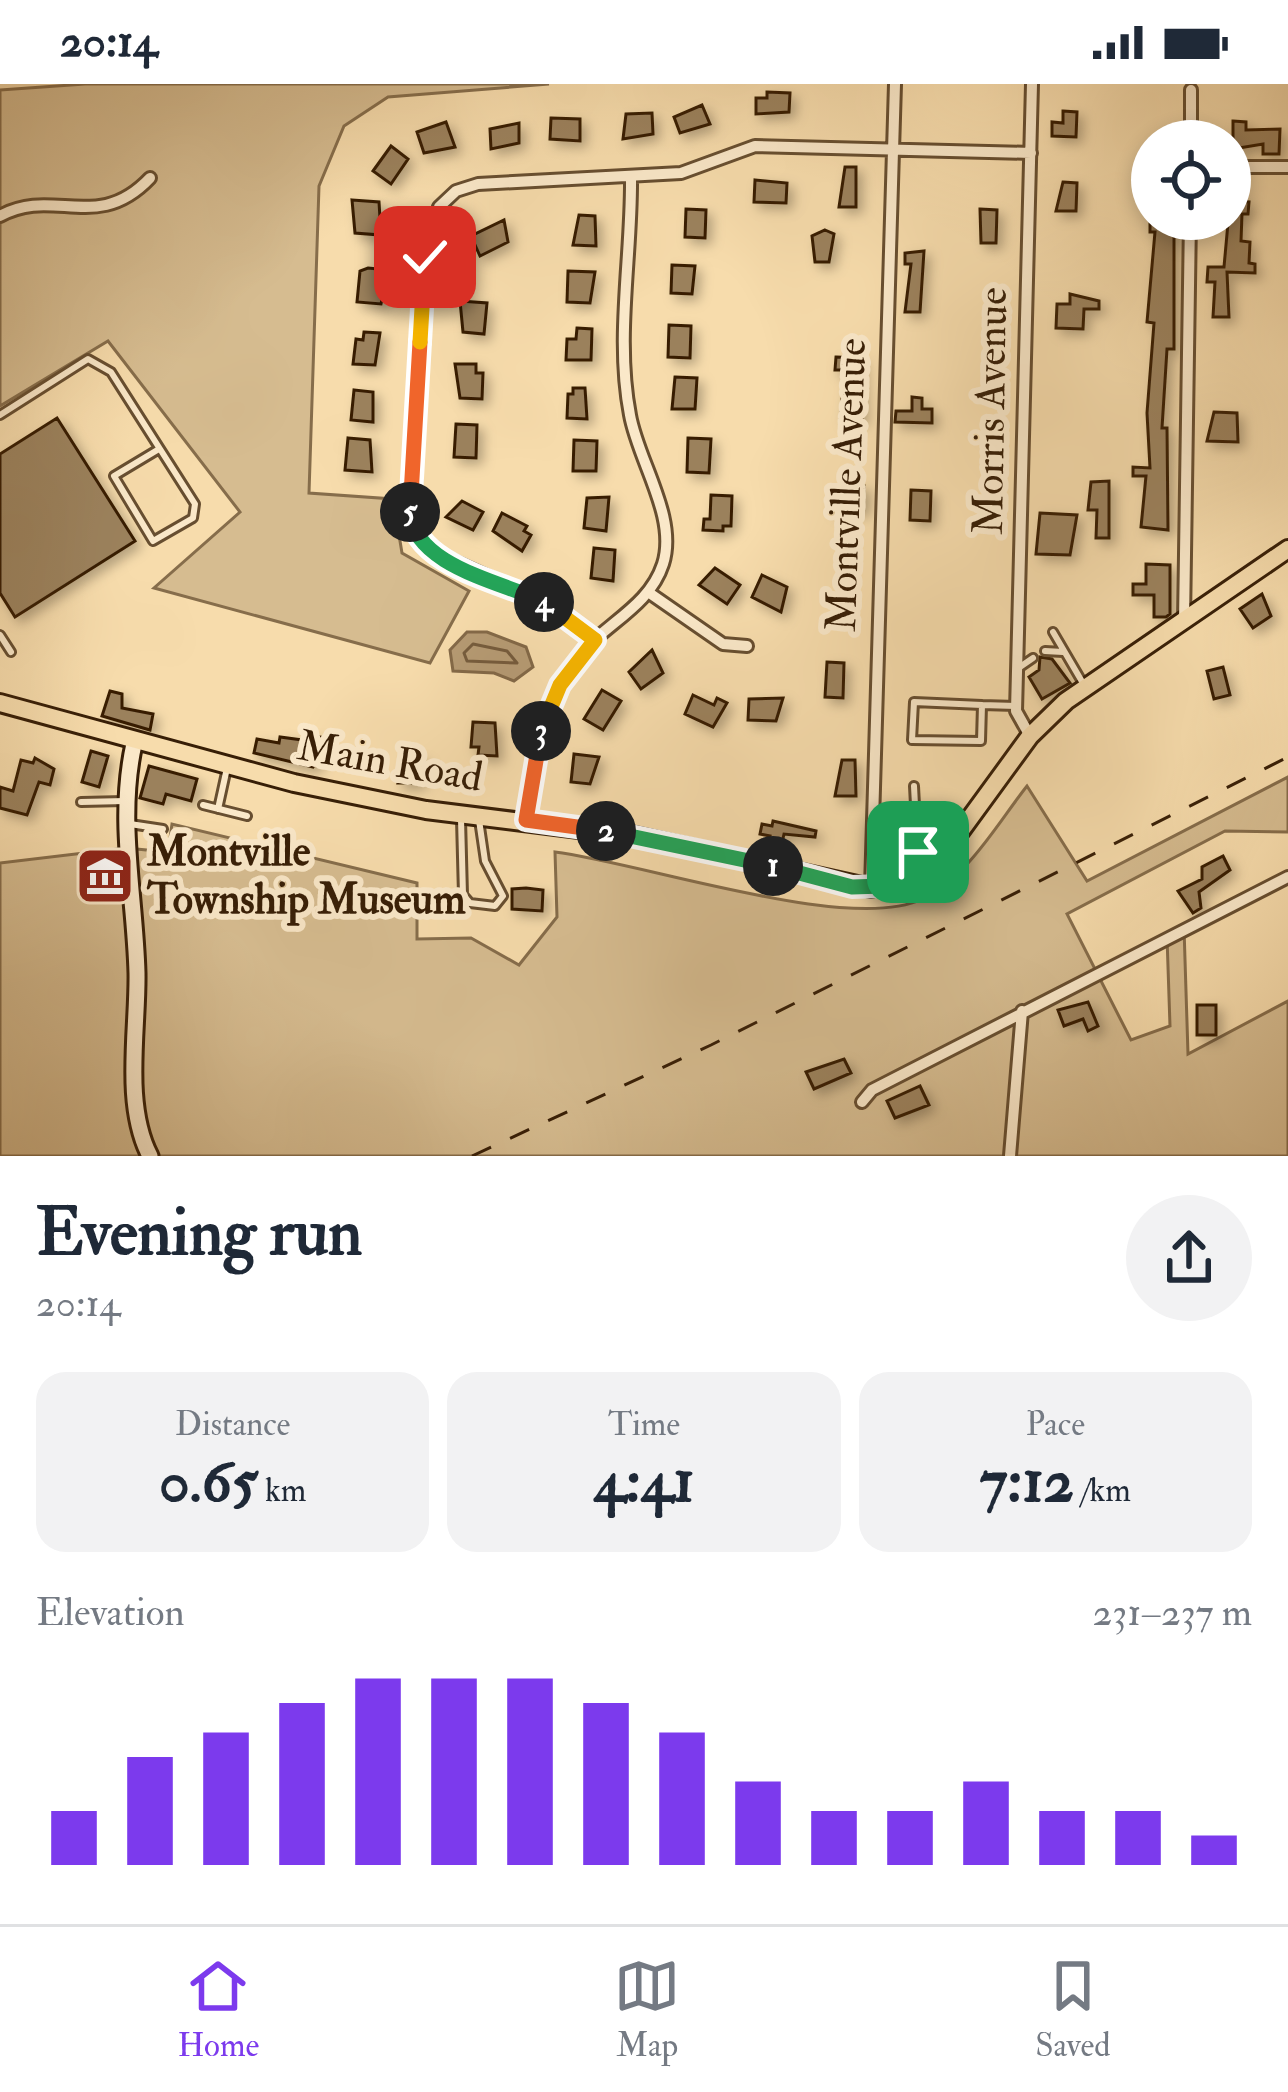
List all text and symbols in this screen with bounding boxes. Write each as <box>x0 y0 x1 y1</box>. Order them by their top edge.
text: 20:14 <box>60 14 157 70</box>
map controls <box>1131 120 1251 240</box>
button: locate <box>1131 120 1251 240</box>
pin <box>374 206 476 308</box>
icon: check <box>392 224 458 290</box>
street label: Morris Avenue <box>963 287 1019 535</box>
street label: Montville Avenue <box>816 337 878 633</box>
pin: 5 <box>380 482 440 542</box>
text: 5 <box>403 491 417 532</box>
pin: 4 <box>514 572 574 632</box>
text: 4 <box>535 581 553 622</box>
pin: 3 <box>511 701 571 761</box>
text: 3 <box>535 710 547 751</box>
street label: Main Road <box>293 720 487 804</box>
pin: 2 <box>576 801 636 861</box>
pin <box>867 801 969 903</box>
text: 2 <box>598 810 614 851</box>
icon: arrive <box>885 819 951 885</box>
place label: Montville Township Museum <box>146 826 466 926</box>
pin: 1 <box>743 836 803 896</box>
museum icon: Montville Township Museum <box>74 845 136 907</box>
text: 1 <box>767 845 779 886</box>
text: Evening run <box>36 1192 362 1275</box>
button: share <box>1126 1195 1252 1321</box>
text: 20:14 <box>36 1279 120 1328</box>
text: Distance <box>175 1404 290 1445</box>
text: Time <box>608 1404 680 1445</box>
text: Pace <box>1026 1404 1085 1445</box>
text: 0.65 <box>159 1445 258 1520</box>
text: 4:41 <box>594 1445 694 1520</box>
text: 7:12 <box>980 1445 1074 1520</box>
text: km <box>258 1470 306 1511</box>
text: /km <box>1074 1470 1131 1511</box>
text: Elevation <box>36 1588 185 1637</box>
text: 231–237 m <box>1093 1588 1252 1637</box>
tab: Home <box>177 1953 259 2066</box>
tab: Map <box>614 1953 680 2066</box>
tab: Saved <box>1035 1953 1111 2066</box>

